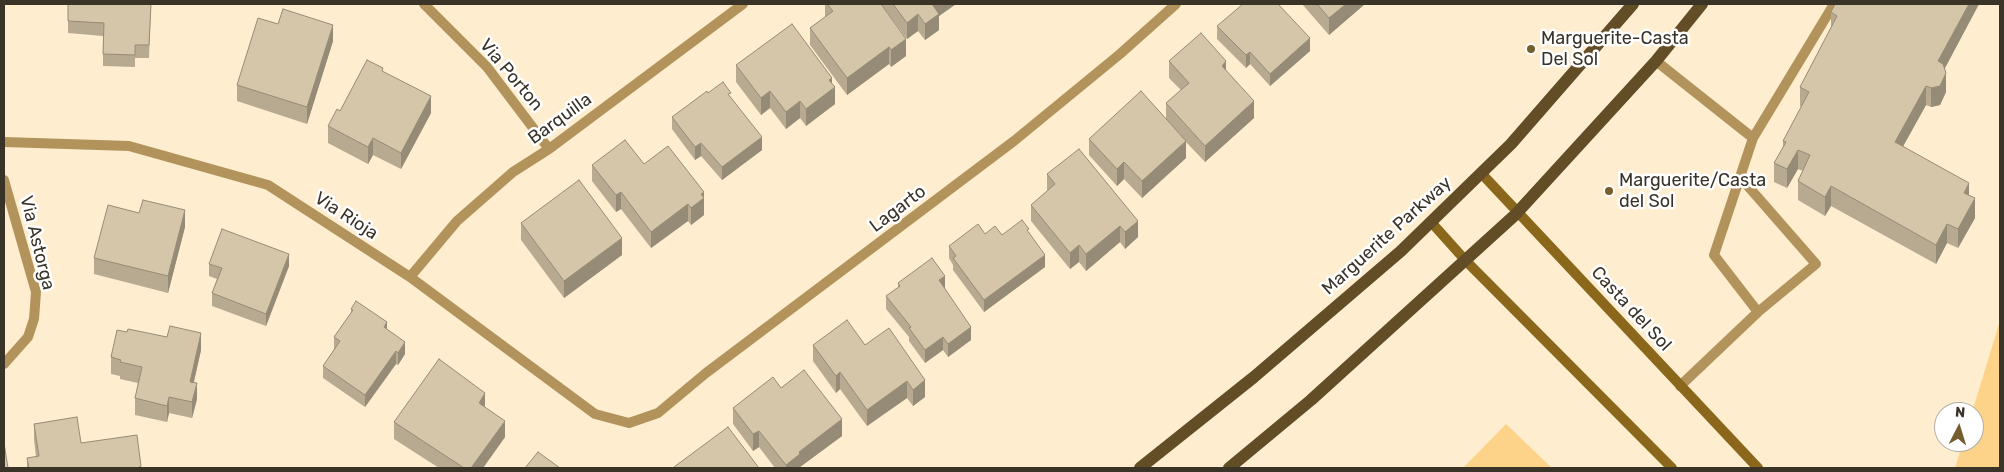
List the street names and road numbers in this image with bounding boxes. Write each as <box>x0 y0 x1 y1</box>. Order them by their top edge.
street label: Via Porton <box>475 35 547 115</box>
street label: Barquilla <box>524 89 596 149</box>
street label: Marguerite Parkway <box>1318 172 1456 300</box>
street label: Lagarto <box>866 181 930 237</box>
street label: Via Rioja <box>310 187 382 245</box>
street label: Via Astorga <box>15 194 59 292</box>
street label: Casta del Sol <box>1586 262 1676 356</box>

